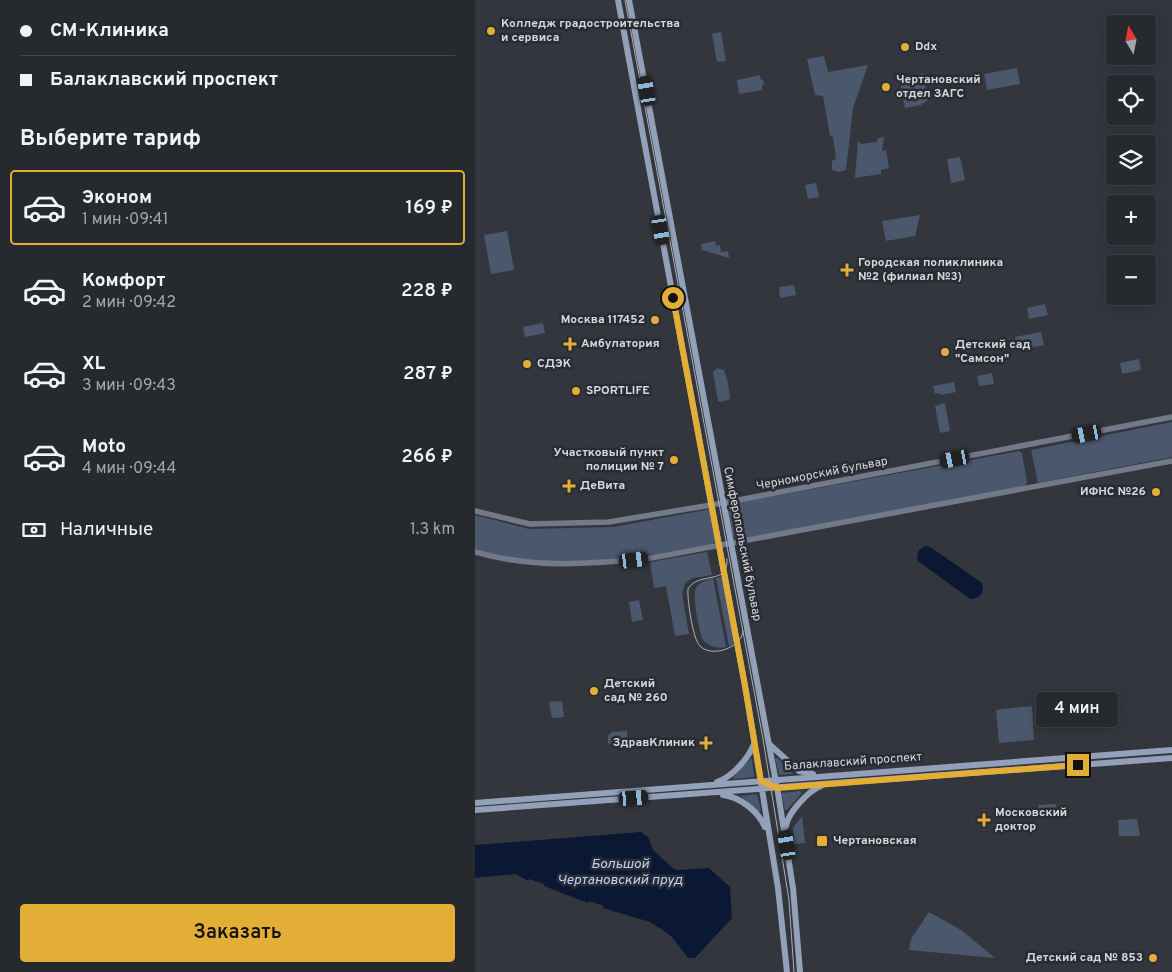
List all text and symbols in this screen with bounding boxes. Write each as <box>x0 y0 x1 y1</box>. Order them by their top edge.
north arrow <box>1106 15 1156 65</box>
map controls <box>1106 15 1156 305</box>
place label: Колледж градостроительства и сервиса <box>501 16 680 46</box>
text: СМ-Клиника <box>50 19 169 43</box>
marker: Колледж градостроительства и сервиса <box>485 25 497 37</box>
place label: Ddx <box>915 39 937 55</box>
marker: Ddx <box>899 41 911 53</box>
text: Балаклавский проспект <box>50 68 278 92</box>
place label: Чертановский отдел ЗАГС <box>896 72 981 102</box>
car <box>637 75 656 107</box>
button: locate <box>1106 75 1156 125</box>
marker: Чертановский отдел ЗАГС <box>880 81 892 93</box>
text: Выберите тариф <box>20 126 201 153</box>
button: layers <box>1106 135 1156 185</box>
icon: car <box>22 185 67 230</box>
text: Эконом <box>82 186 152 210</box>
button: + <box>1106 195 1156 245</box>
text: 169 ₽ <box>406 196 453 220</box>
text: 1 мин · 09:41 <box>82 210 168 230</box>
car <box>651 214 670 246</box>
place label: Городская поликлиника №2 (филиал №3) <box>858 255 1003 285</box>
button: − <box>1106 255 1156 305</box>
marker: Городская поликлиника №2 (филиал №3) <box>840 263 854 277</box>
icon: car <box>22 268 67 313</box>
text: Комфорт <box>82 269 165 293</box>
text: 228 ₽ <box>401 279 453 303</box>
route start <box>662 287 684 309</box>
text: 2 мин · 09:42 <box>82 293 176 313</box>
place label: Москва 117452 <box>561 312 645 328</box>
marker: Москва 117452 <box>649 314 661 326</box>
place label: Амбулатория <box>581 336 660 352</box>
marker: Амбулатория <box>563 337 577 351</box>
place label: Детский сад "Самсон" <box>955 337 1030 367</box>
marker: Детский сад "Самсон" <box>939 346 951 358</box>
icon: car <box>22 351 67 396</box>
text: XL <box>82 352 105 376</box>
place label: СДЭК <box>537 356 572 372</box>
marker: СДЭК <box>521 358 533 370</box>
text: 287 ₽ <box>403 362 453 386</box>
text: 3 мин · 09:43 <box>82 376 176 396</box>
place label: SPORTLIFE <box>586 383 650 399</box>
marker: SPORTLIFE <box>570 385 582 397</box>
car <box>1070 424 1103 444</box>
icon: car <box>22 434 67 479</box>
text: Moto <box>82 435 126 459</box>
text: 266 ₽ <box>401 445 453 469</box>
place label: Участковый пункт полиции № 7 <box>553 445 664 475</box>
car <box>938 449 971 469</box>
street label: Черноморский бульвар <box>755 453 889 495</box>
marker: Участковый пункт полиции № 7 <box>668 454 680 466</box>
text: 4 мин · 09:44 <box>82 459 176 479</box>
street label: Симферопольский бульвар <box>719 465 765 623</box>
place label: ДеВита <box>580 478 625 494</box>
marker: ДеВита <box>562 479 576 493</box>
place label: ИФНС №26 <box>1080 484 1146 500</box>
marker: ИФНС №26 <box>1150 486 1162 498</box>
icon: cash <box>20 516 48 544</box>
text: Наличные <box>60 518 153 542</box>
text: 1.3 km <box>410 520 455 540</box>
car <box>618 551 649 569</box>
place label: Детский сад № 260 <box>604 676 668 706</box>
marker: Детский сад № 260 <box>588 685 600 697</box>
callout: 4 мин <box>1037 692 1119 728</box>
text: 4 мин <box>1055 699 1099 719</box>
place label: ЗдравКлиник <box>613 735 695 751</box>
marker: ЗдравКлиник <box>699 736 713 750</box>
street label: Балаклавский проспект <box>783 749 923 775</box>
route end <box>1067 754 1089 776</box>
car <box>618 789 649 807</box>
place label: Московский доктор <box>995 805 1067 835</box>
marker: Московский доктор <box>977 813 991 827</box>
car <box>777 829 796 861</box>
place label: Чертановская <box>833 833 917 849</box>
marker: Чертановская <box>815 834 829 848</box>
water label: Большой Чертановский пруд <box>557 856 683 889</box>
button: Заказать <box>20 904 455 962</box>
place label: Детский сад № 853 <box>1026 950 1143 966</box>
marker: Детский сад № 853 <box>1147 952 1159 964</box>

